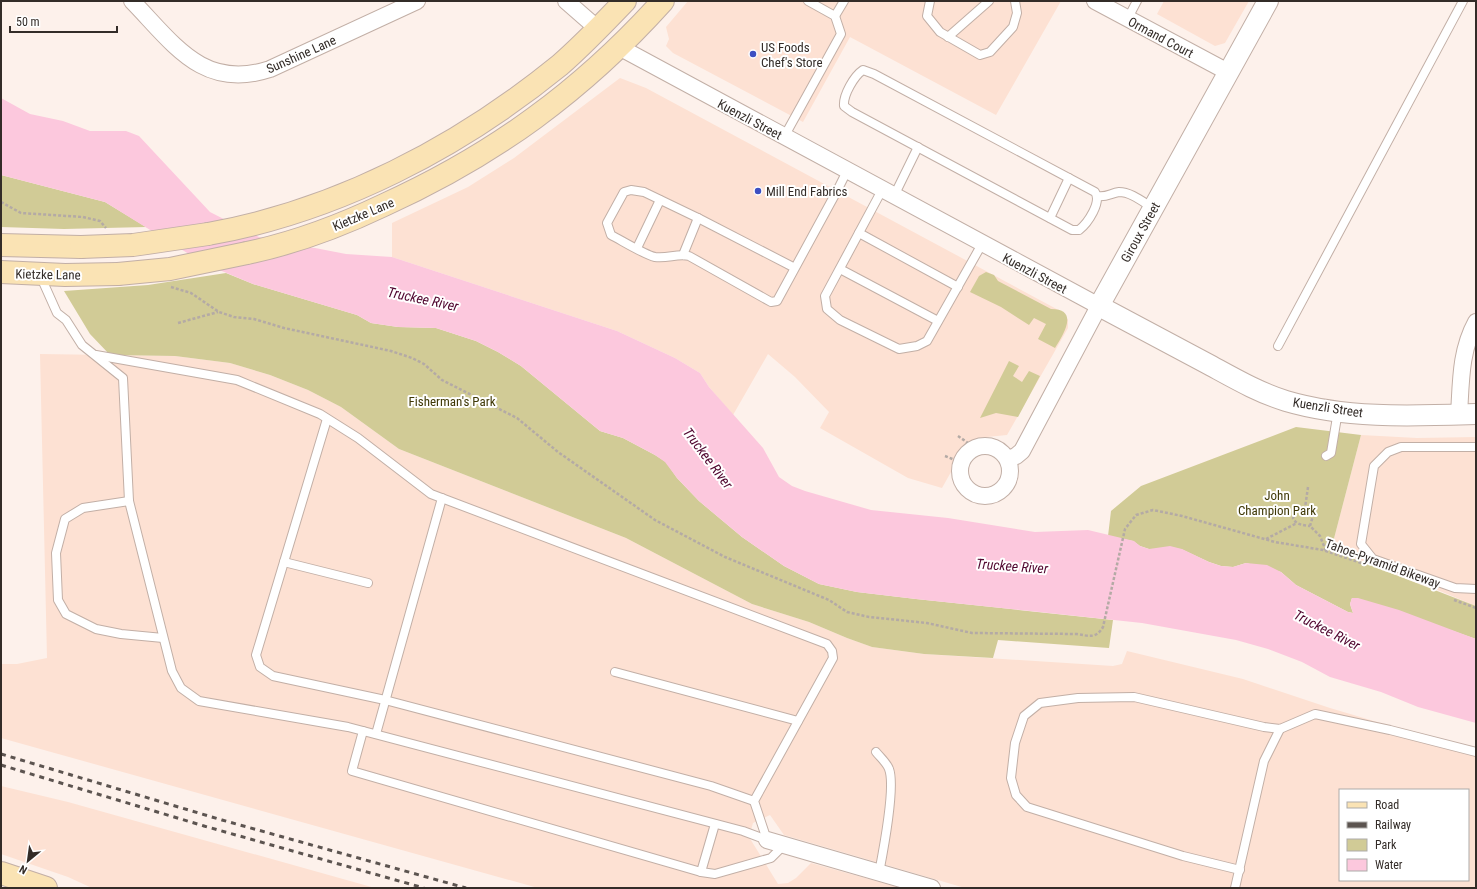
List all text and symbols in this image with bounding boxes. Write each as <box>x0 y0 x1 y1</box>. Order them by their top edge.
scale bar <box>10 8 117 34</box>
street label: Ormand Court <box>1126 14 1196 61</box>
text: 50 m <box>16 15 40 29</box>
street label: Sunshine Lane <box>264 32 338 76</box>
place label: US Foods Chef's Store <box>761 40 823 70</box>
marker: US Foods Chef's Store <box>748 49 758 59</box>
street label: Kuenzli Street <box>715 96 785 143</box>
place label: Mill End Fabrics <box>766 184 848 199</box>
marker: Mill End Fabrics <box>753 186 763 196</box>
street label: Kietzke Lane <box>330 195 396 234</box>
street label: Giroux Street <box>1118 199 1163 265</box>
street label: Kuenzli Street <box>1000 250 1070 297</box>
street label: Kietzke Lane <box>15 266 81 283</box>
water label: Truckee River <box>386 284 461 314</box>
park label: Fisherman's Park <box>408 394 496 409</box>
street label: Kuenzli Street <box>1292 395 1364 420</box>
water label: Truckee River <box>680 424 737 492</box>
park label: John Champion Park <box>1238 488 1316 518</box>
street label: Tahoe-Pyramid Bikeway <box>1323 536 1443 591</box>
water label: Truckee River <box>976 556 1049 577</box>
water label: Truckee River <box>1291 607 1363 654</box>
legend <box>1339 789 1469 881</box>
text: Road <box>1375 798 1399 812</box>
text: Railway <box>1375 818 1411 832</box>
text: Park <box>1375 838 1397 852</box>
north arrow <box>8 841 48 881</box>
text: Water <box>1375 858 1403 872</box>
text: N <box>17 862 29 877</box>

